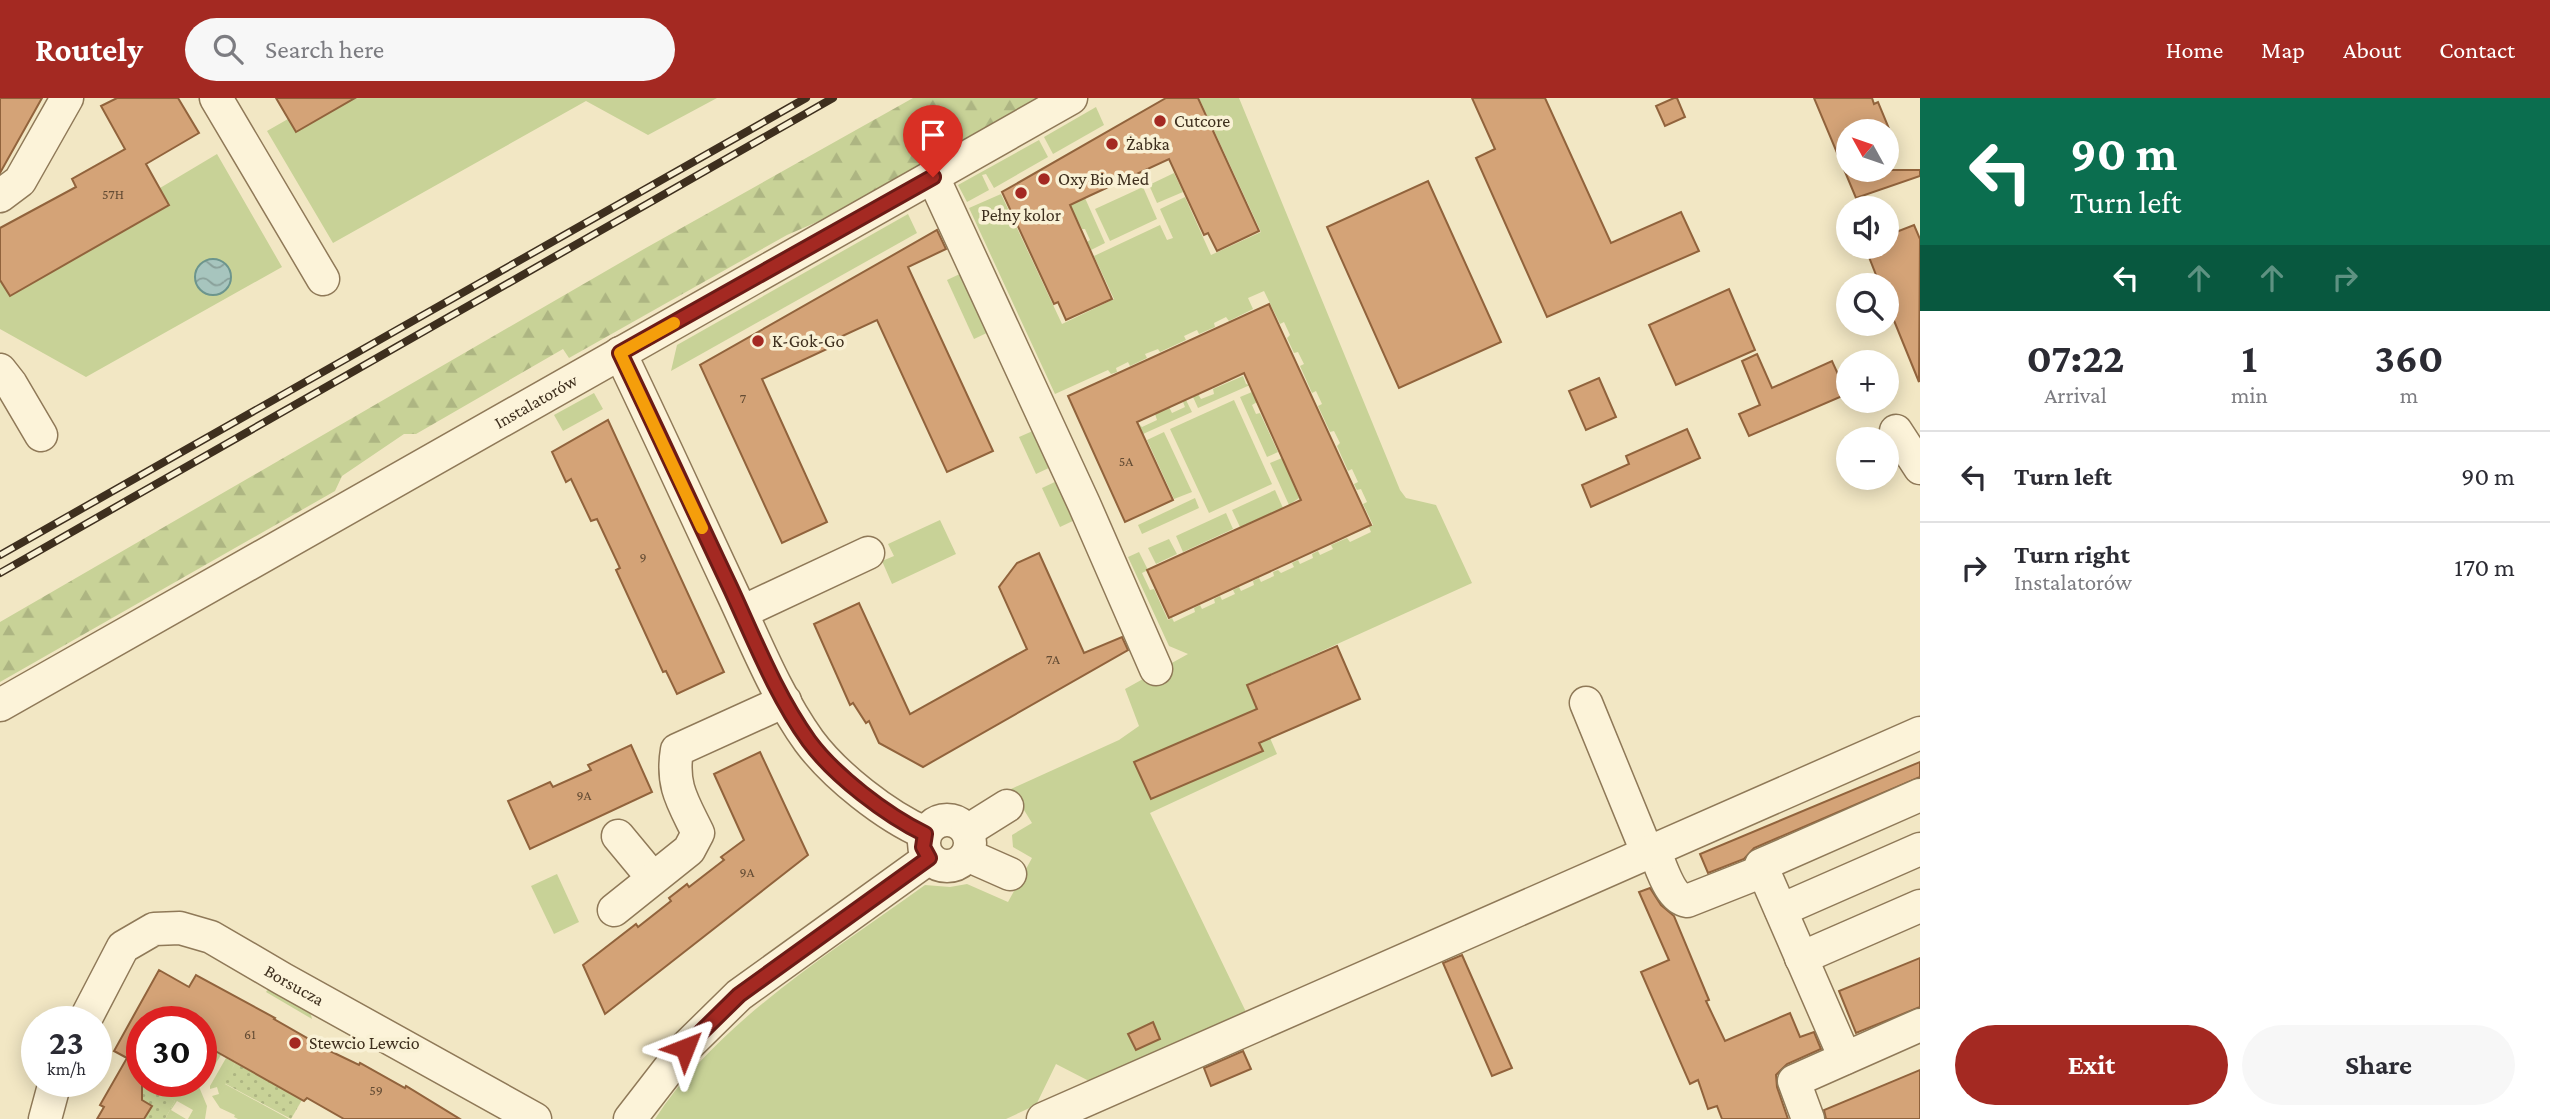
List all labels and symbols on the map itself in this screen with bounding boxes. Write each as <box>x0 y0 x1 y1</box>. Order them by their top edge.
pin <box>903 105 963 177</box>
place label: Cutcore <box>1174 111 1230 131</box>
marker: Cutcore <box>1152 113 1168 129</box>
north arrow <box>1836 119 1899 182</box>
place label: Żabka <box>1126 134 1170 154</box>
marker: Żabka <box>1104 136 1120 152</box>
place label: Oxy Bio Med <box>1058 169 1150 189</box>
marker: Oxy Bio Med <box>1036 171 1052 187</box>
marker: Pełny kolor <box>1013 185 1029 201</box>
house number: 57H <box>102 186 124 202</box>
place label: Pełny kolor <box>981 205 1062 225</box>
place label: K-Gok-Go <box>772 331 844 351</box>
marker: K-Gok-Go <box>750 333 766 349</box>
street label: Instalatorów <box>491 369 582 433</box>
house number: 7 <box>740 390 747 406</box>
house number: 5A <box>1119 453 1133 469</box>
house number: 9 <box>639 549 647 565</box>
house number: 7A <box>1046 651 1060 667</box>
house number: 9A <box>577 787 592 803</box>
house number: 9A <box>740 864 755 880</box>
street label: Borsucza <box>261 960 328 1010</box>
speed limit sign: 30 <box>126 1006 217 1097</box>
position arrow <box>648 1011 722 1085</box>
house number: 61 <box>244 1026 256 1042</box>
place label: Stewcio Lewcio <box>309 1033 420 1053</box>
marker: Stewcio Lewcio <box>287 1035 303 1051</box>
house number: 59 <box>369 1082 383 1098</box>

